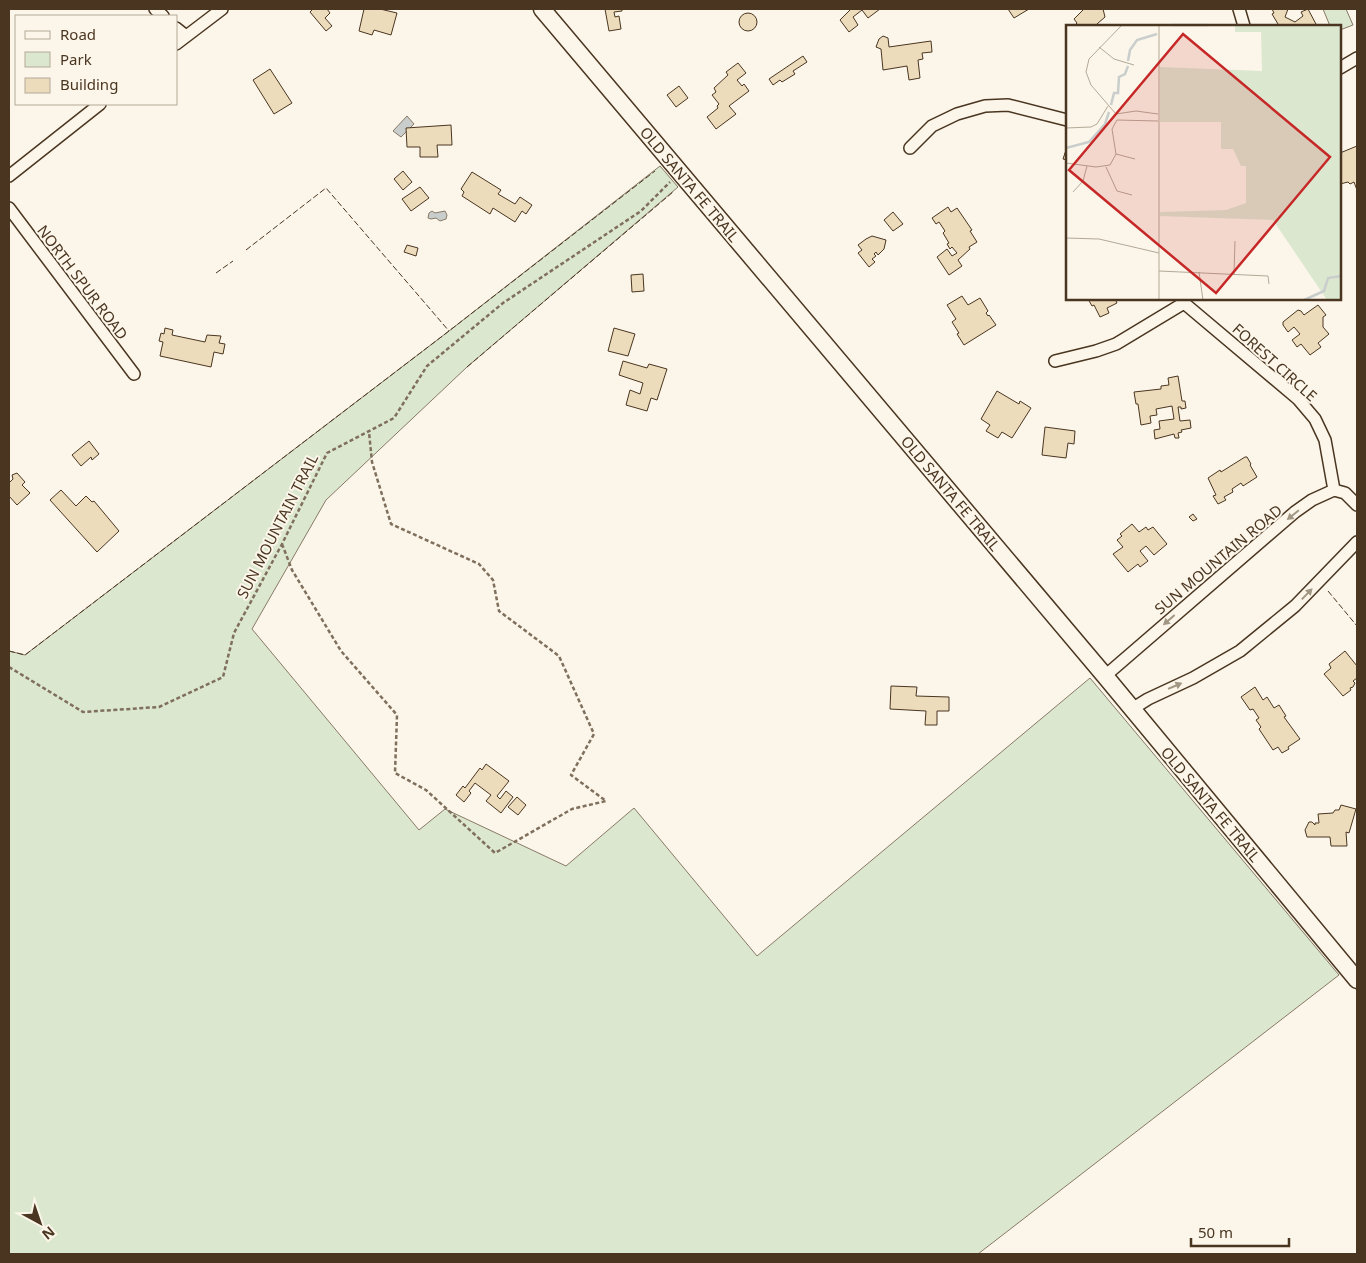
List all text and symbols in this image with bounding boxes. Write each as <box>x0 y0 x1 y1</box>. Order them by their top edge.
legend <box>15 15 178 105</box>
text: Road <box>60 24 96 44</box>
inset map <box>1066 25 1341 300</box>
text: Park <box>60 49 92 69</box>
text: Building <box>60 74 118 94</box>
street label: OLD SANTA FE TRAIL <box>636 122 744 246</box>
street label: NORTH SPUR ROAD <box>33 221 133 343</box>
street label: FOREST CIRCLE <box>1228 319 1322 405</box>
street label: OLD SANTA FE TRAIL <box>897 431 1005 555</box>
street label: SUN MOUNTAIN TRAIL <box>232 450 322 602</box>
street label: SUN MOUNTAIN ROAD <box>1150 500 1286 618</box>
one-way arrow <box>1287 509 1300 520</box>
one-way arrow <box>1301 588 1313 600</box>
one-way arrow <box>1164 614 1176 626</box>
one-way arrow <box>1168 681 1182 689</box>
street label: OLD SANTA FE TRAIL <box>1157 742 1265 866</box>
north arrow <box>15 1198 65 1248</box>
scale bar <box>1191 1216 1288 1248</box>
text: N <box>38 1222 59 1244</box>
text: 50 m <box>1198 1222 1233 1242</box>

